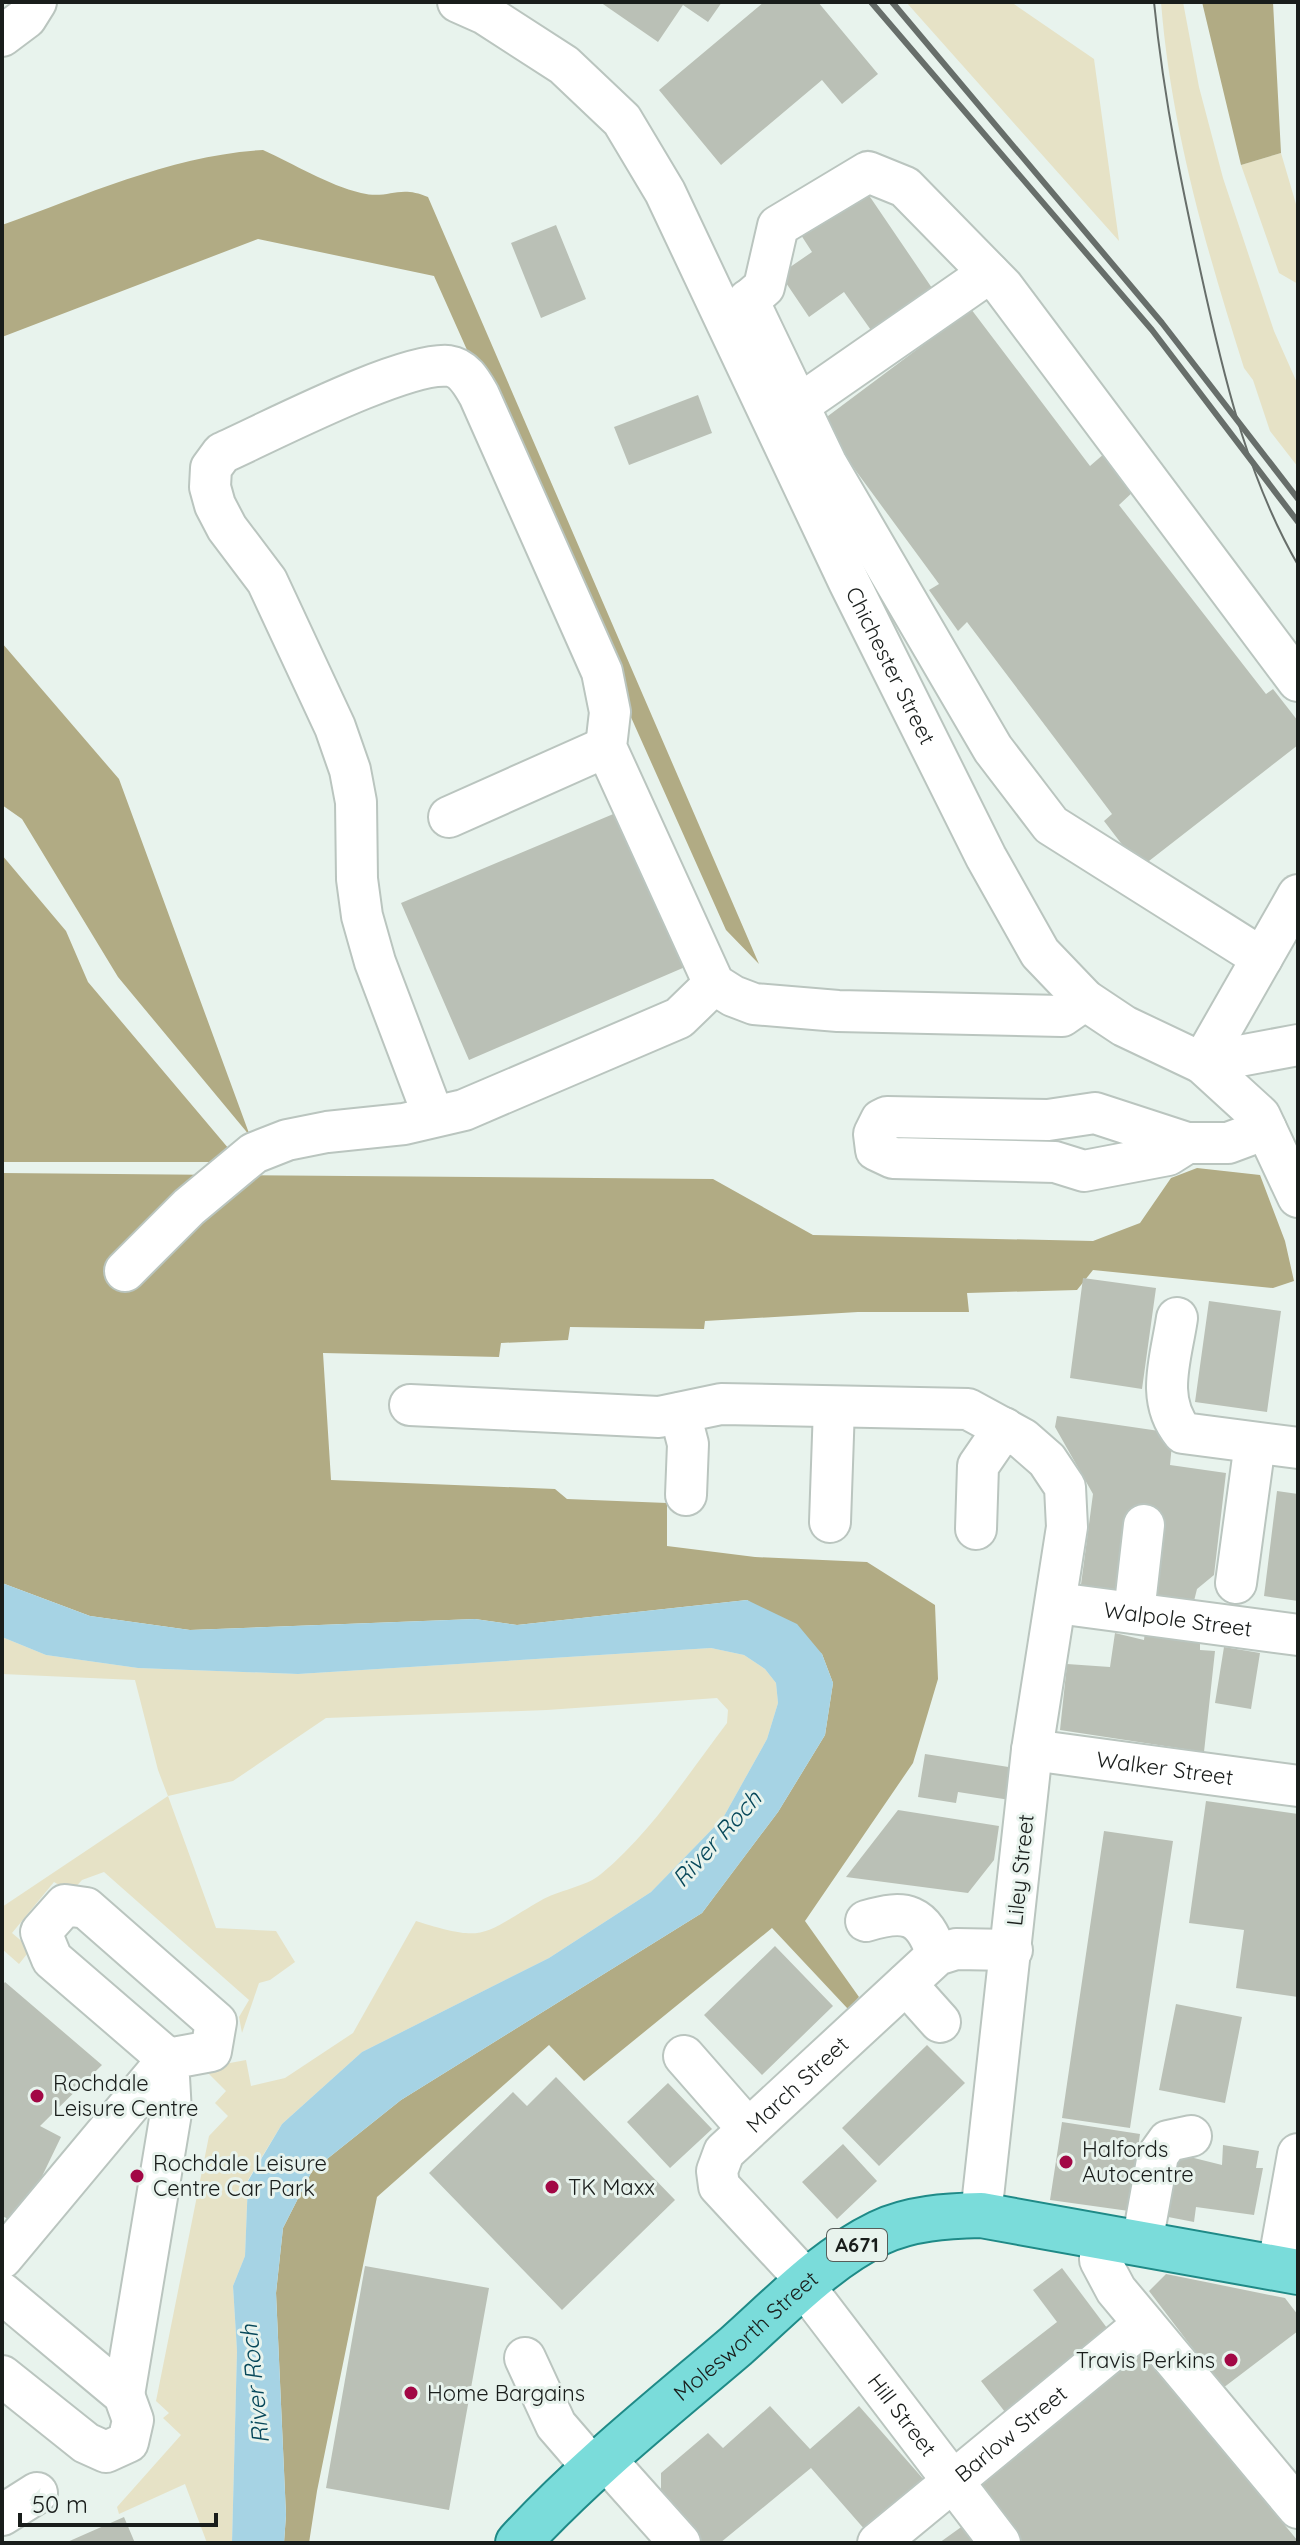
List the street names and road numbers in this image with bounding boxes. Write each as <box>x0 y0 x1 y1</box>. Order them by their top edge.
street label: Chichester Street <box>840 582 942 749</box>
street label: Walpole Street <box>1102 1595 1254 1643</box>
street label: Walker Street <box>1095 1745 1235 1791</box>
street label: Liley Street <box>1000 1813 1040 1927</box>
street label: March Street <box>740 2030 854 2139</box>
road number: A671 <box>827 2229 887 2261</box>
street label: Molesworth Street <box>667 2265 824 2407</box>
street label: Hill Street <box>862 2368 943 2462</box>
street label: Barlow Street <box>949 2379 1073 2488</box>

